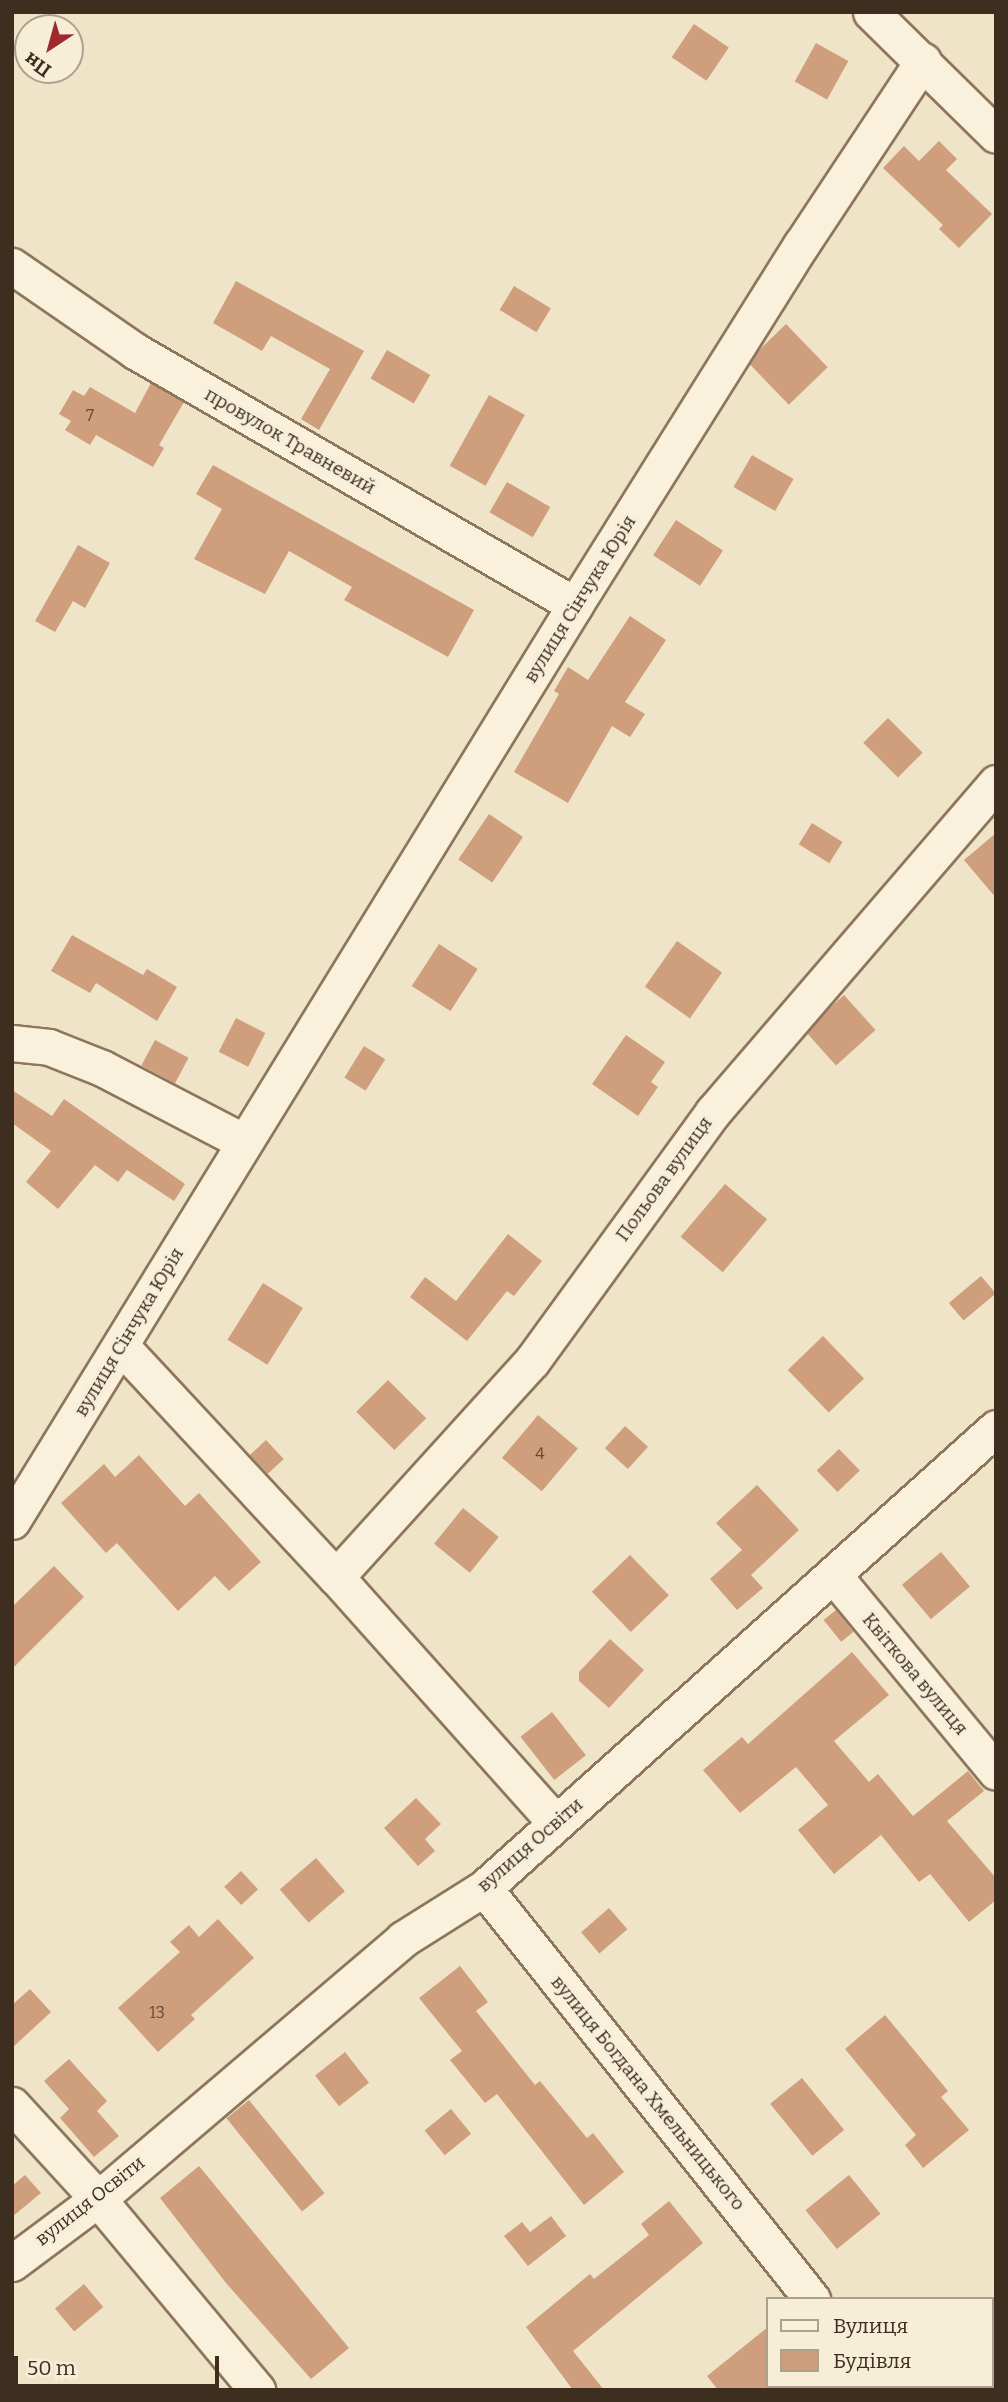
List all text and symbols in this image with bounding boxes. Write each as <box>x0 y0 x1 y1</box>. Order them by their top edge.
north arrow <box>14 14 84 84</box>
text: Пн <box>20 47 55 82</box>
street label: провулок Травневий <box>201 383 379 499</box>
house number: 7 <box>86 406 94 426</box>
street label: вулиця Сінчука Юрія <box>519 511 641 687</box>
street label: Польова вулиця <box>611 1112 717 1246</box>
street label: вулиця Сінчука Юрія <box>70 1243 188 1421</box>
house number: 4 <box>535 1444 545 1464</box>
street label: Квіткова вулиця <box>857 1608 973 1740</box>
street label: вулиця Освіти <box>473 1793 587 1897</box>
street label: вулиця Богдана Хмельницького <box>546 1971 750 2215</box>
house number: 13 <box>149 2003 165 2023</box>
street label: вулиця Освіти <box>31 2151 149 2251</box>
legend <box>766 2297 994 2388</box>
text: Вулиця <box>833 2313 908 2339</box>
scale bar <box>18 2342 222 2386</box>
text: Будівля <box>833 2348 911 2374</box>
text: 50 m <box>27 2355 76 2381</box>

